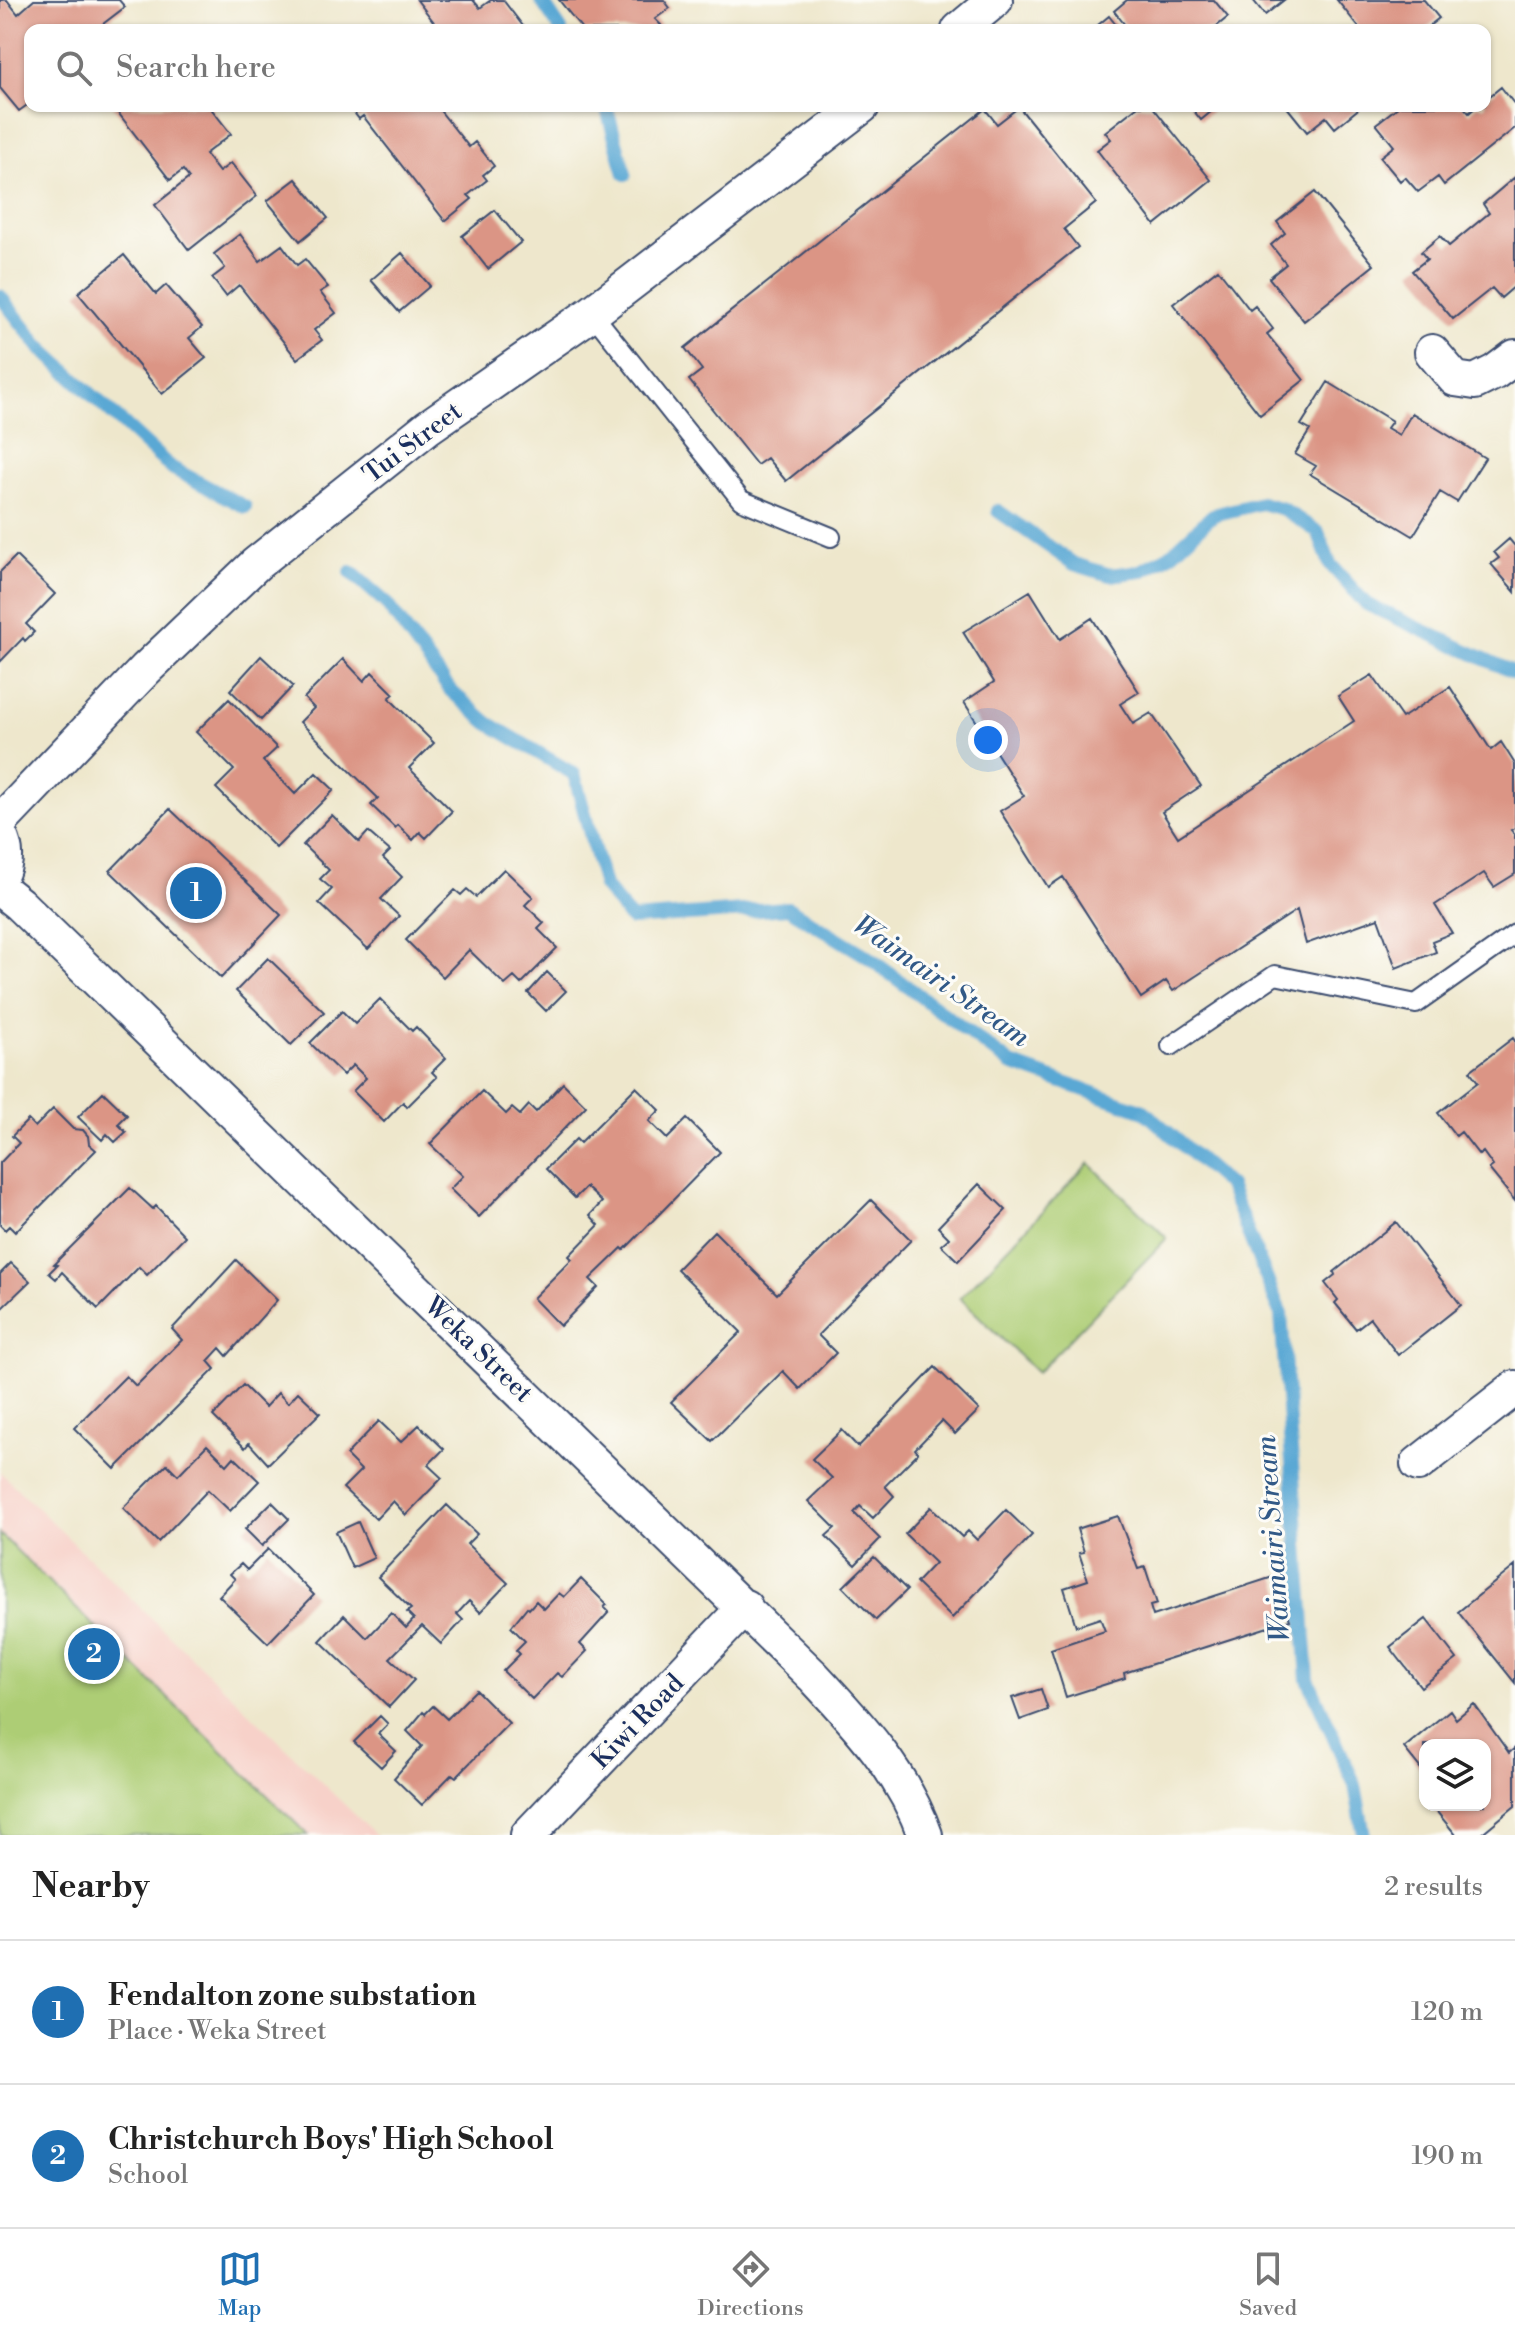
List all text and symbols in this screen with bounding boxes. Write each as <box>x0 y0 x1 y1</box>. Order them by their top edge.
search box <box>24 24 1491 112</box>
icon: search <box>52 46 96 90</box>
text: Search here <box>116 49 276 87</box>
street label: Tui Street <box>357 395 468 490</box>
your location <box>968 720 1008 760</box>
pin: 1 <box>170 863 222 923</box>
water label: Waimairi Stream <box>846 907 1036 1055</box>
street label: Weka Street <box>417 1289 539 1409</box>
water label: Waimairi Stream <box>1249 1434 1298 1644</box>
pin: 2 <box>68 1624 120 1684</box>
street label: Kiwi Road <box>585 1667 691 1776</box>
map controls <box>1419 1739 1491 1811</box>
button: layers <box>1419 1739 1491 1811</box>
text: Nearby <box>32 1866 150 1908</box>
text: 2 results <box>1384 1871 1483 1903</box>
text: Fendalton zone substation <box>108 1977 477 2015</box>
text: 1 <box>52 1996 64 2028</box>
text: 120 m <box>1411 1996 1483 2028</box>
text: Place · Weka Street <box>108 2015 327 2047</box>
text: Christchurch Boys' High School <box>108 2121 554 2159</box>
text: 2 <box>50 2140 66 2172</box>
text: 190 m <box>1412 2140 1483 2172</box>
text: School <box>108 2159 188 2191</box>
tab: Map <box>218 2247 262 2322</box>
tab: Directions <box>698 2247 804 2322</box>
tab: Saved <box>1239 2247 1297 2322</box>

